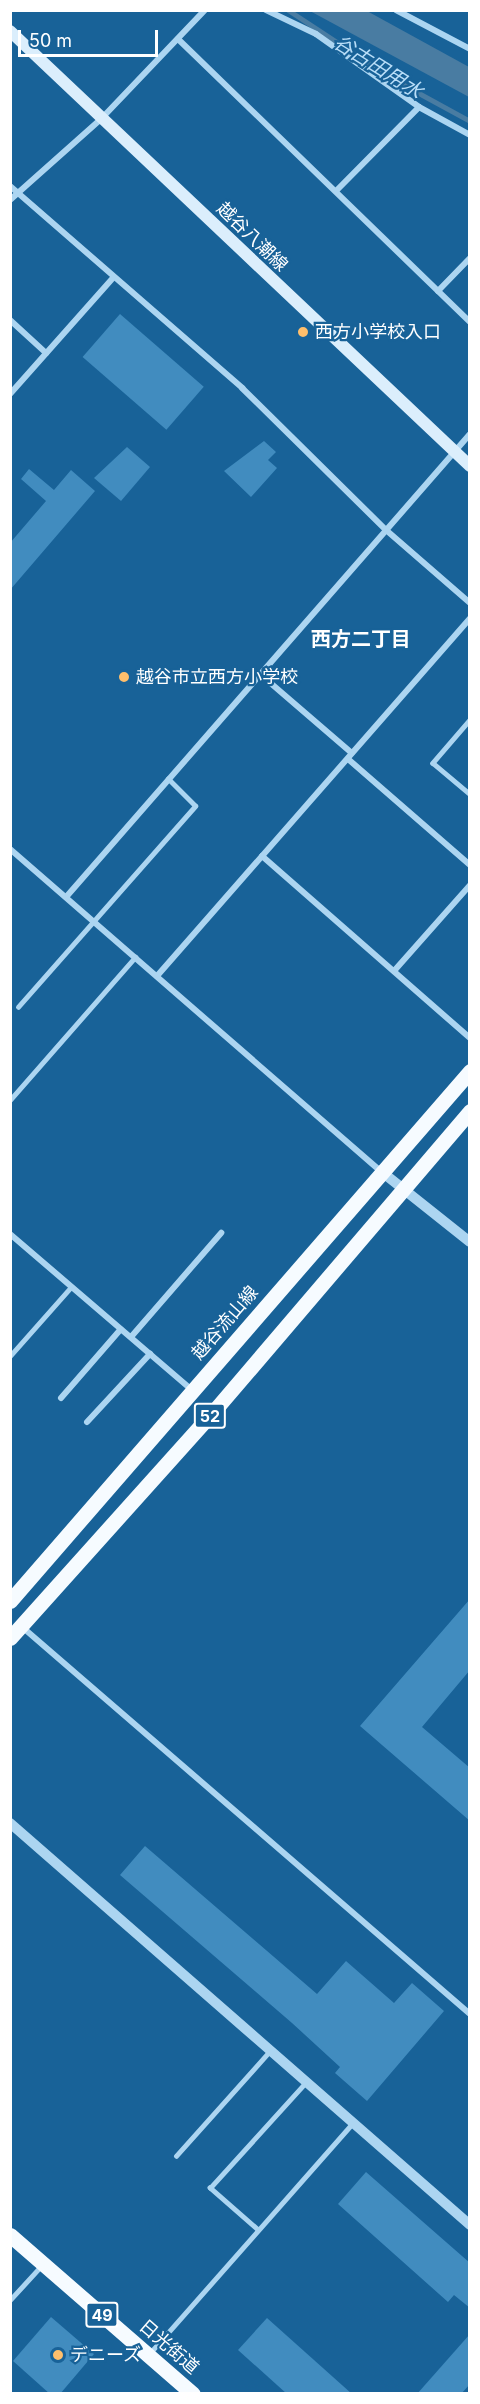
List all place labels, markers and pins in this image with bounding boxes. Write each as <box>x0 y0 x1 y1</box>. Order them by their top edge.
place label: 西方小学校入口 <box>315 321 441 343</box>
marker: 西方小学校入口 <box>296 325 310 339</box>
place label: 越谷市立西方小学校 <box>136 666 298 688</box>
marker: 越谷市立西方小学校 <box>117 670 131 684</box>
place label: デニーズ <box>70 2344 142 2366</box>
marker: デニーズ <box>51 2348 65 2362</box>

